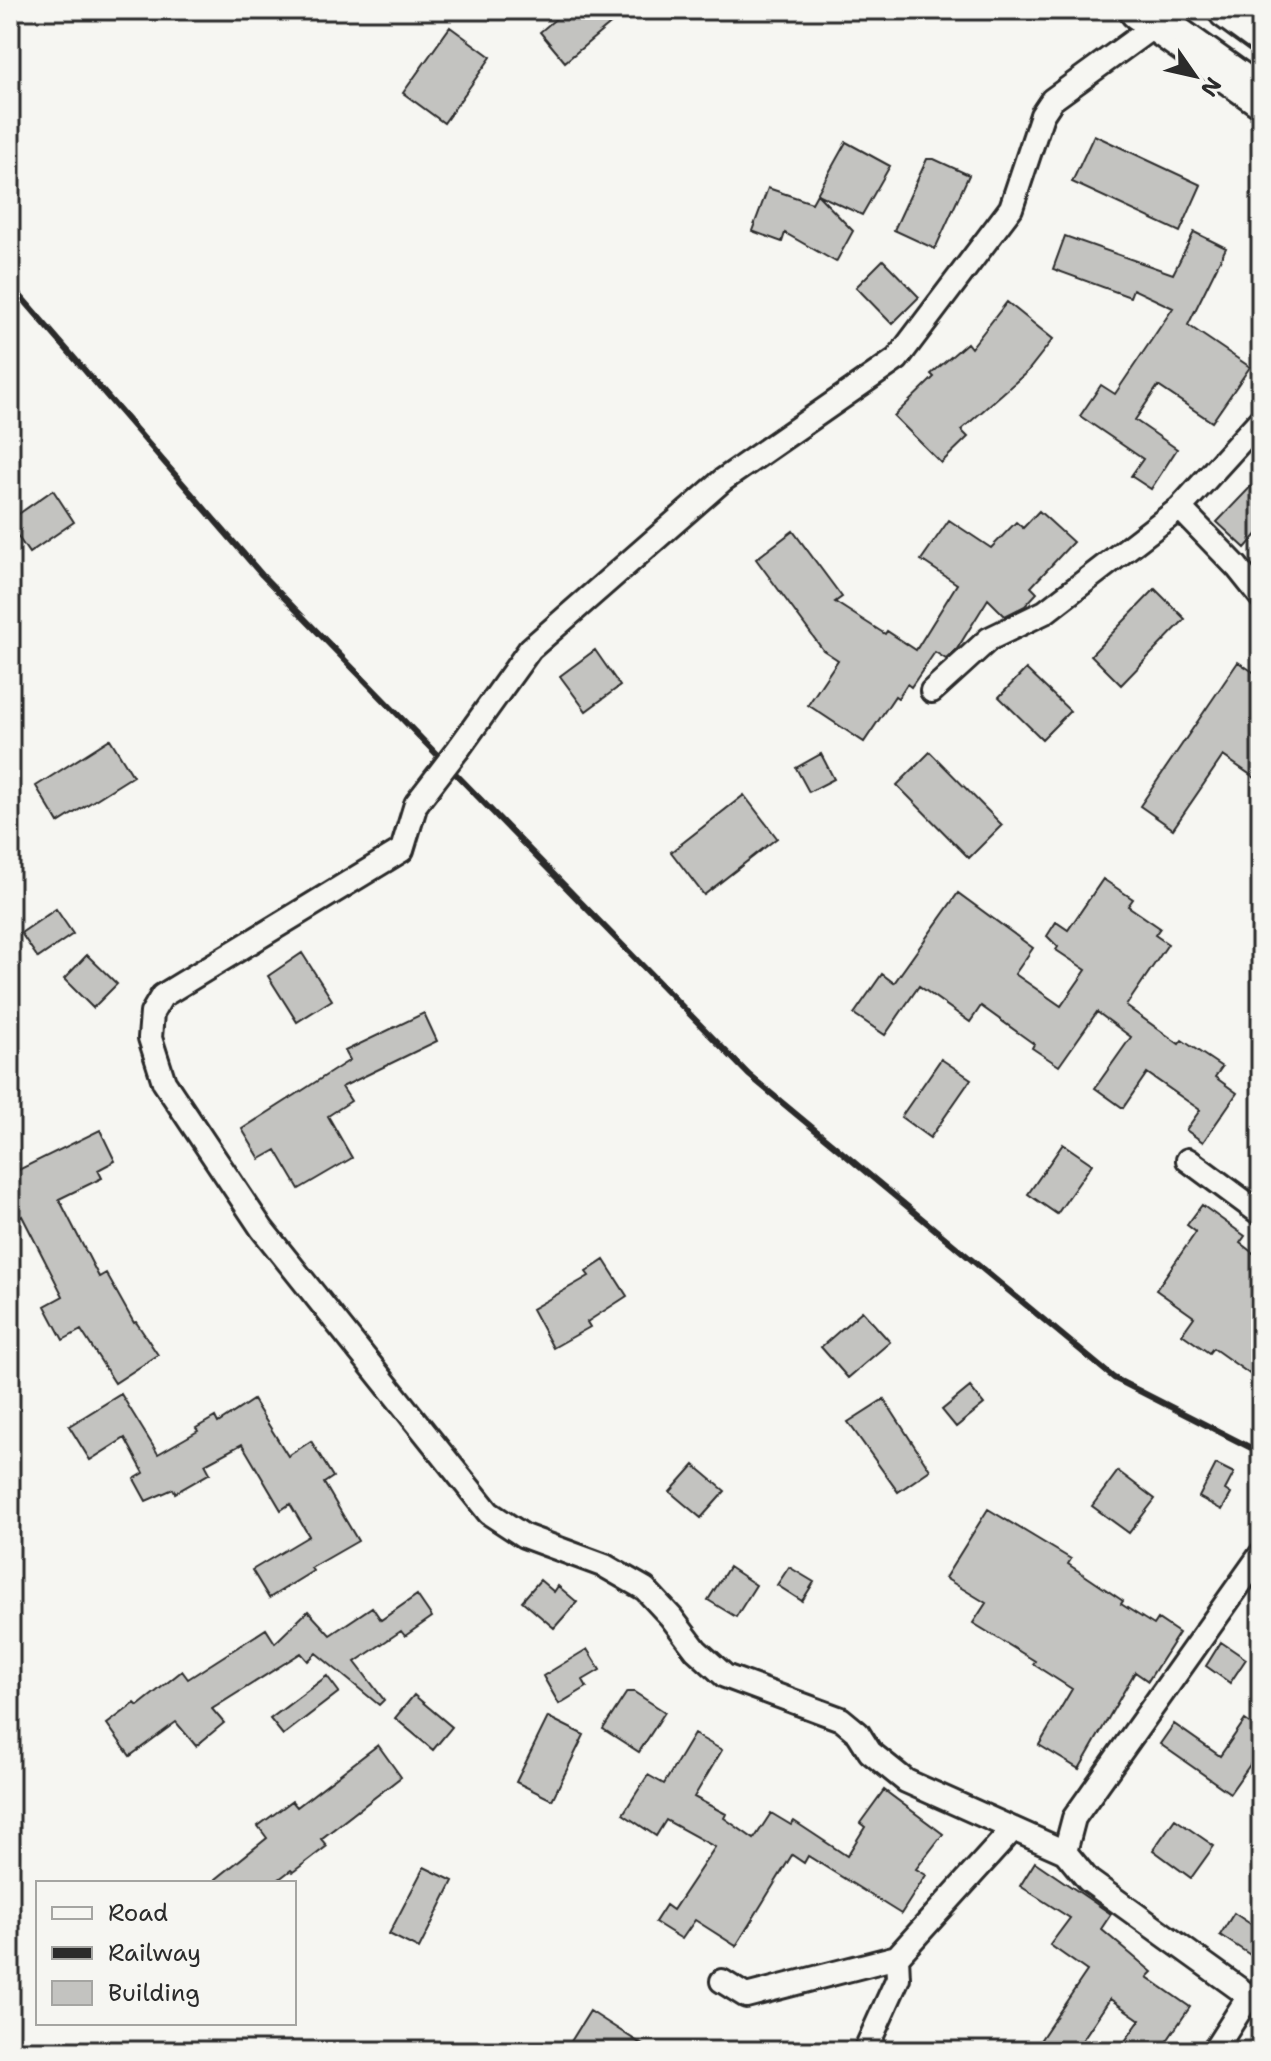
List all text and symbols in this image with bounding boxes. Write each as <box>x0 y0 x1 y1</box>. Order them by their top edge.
north arrow <box>1155 36 1235 116</box>
text: N <box>1194 72 1228 102</box>
legend <box>36 1881 296 2025</box>
text: Road <box>108 1897 168 1929</box>
text: Railway <box>108 1937 201 1969</box>
text: Building <box>108 1977 200 2009</box>

